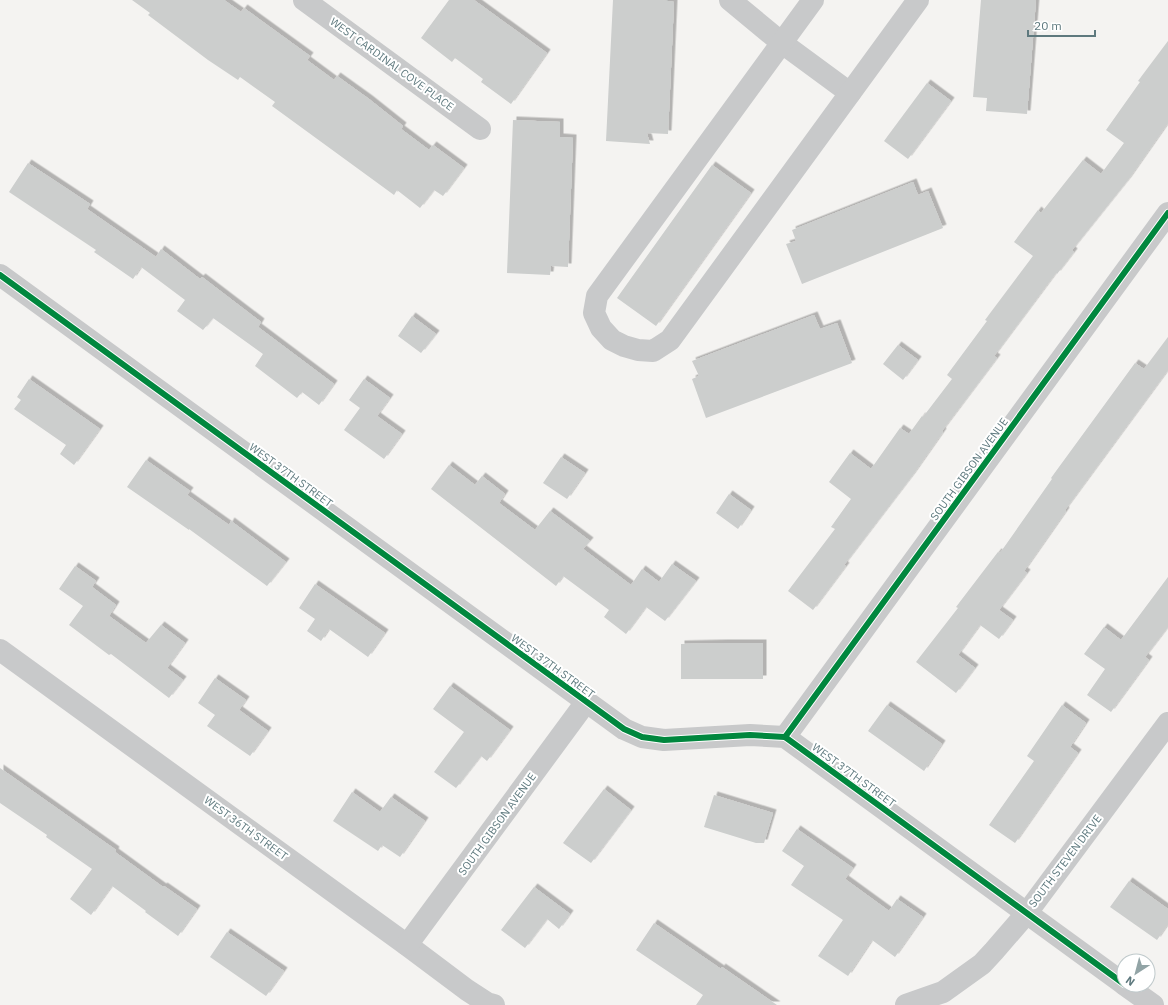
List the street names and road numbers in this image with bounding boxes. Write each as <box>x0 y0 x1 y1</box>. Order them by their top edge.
street label: WEST CARDINAL COVE PLACE <box>327 14 457 114</box>
street label: SOUTH GIBSON AVENUE <box>927 415 1011 523</box>
street label: WEST 37TH STREET <box>246 440 336 510</box>
street label: WEST 37TH STREET <box>508 631 598 701</box>
street label: WEST 37TH STREET <box>809 740 899 810</box>
street label: SOUTH GIBSON AVENUE <box>455 770 539 878</box>
street label: WEST 36TH STREET <box>201 793 291 863</box>
street label: SOUTH STEVEN DRIVE <box>1026 812 1104 910</box>

